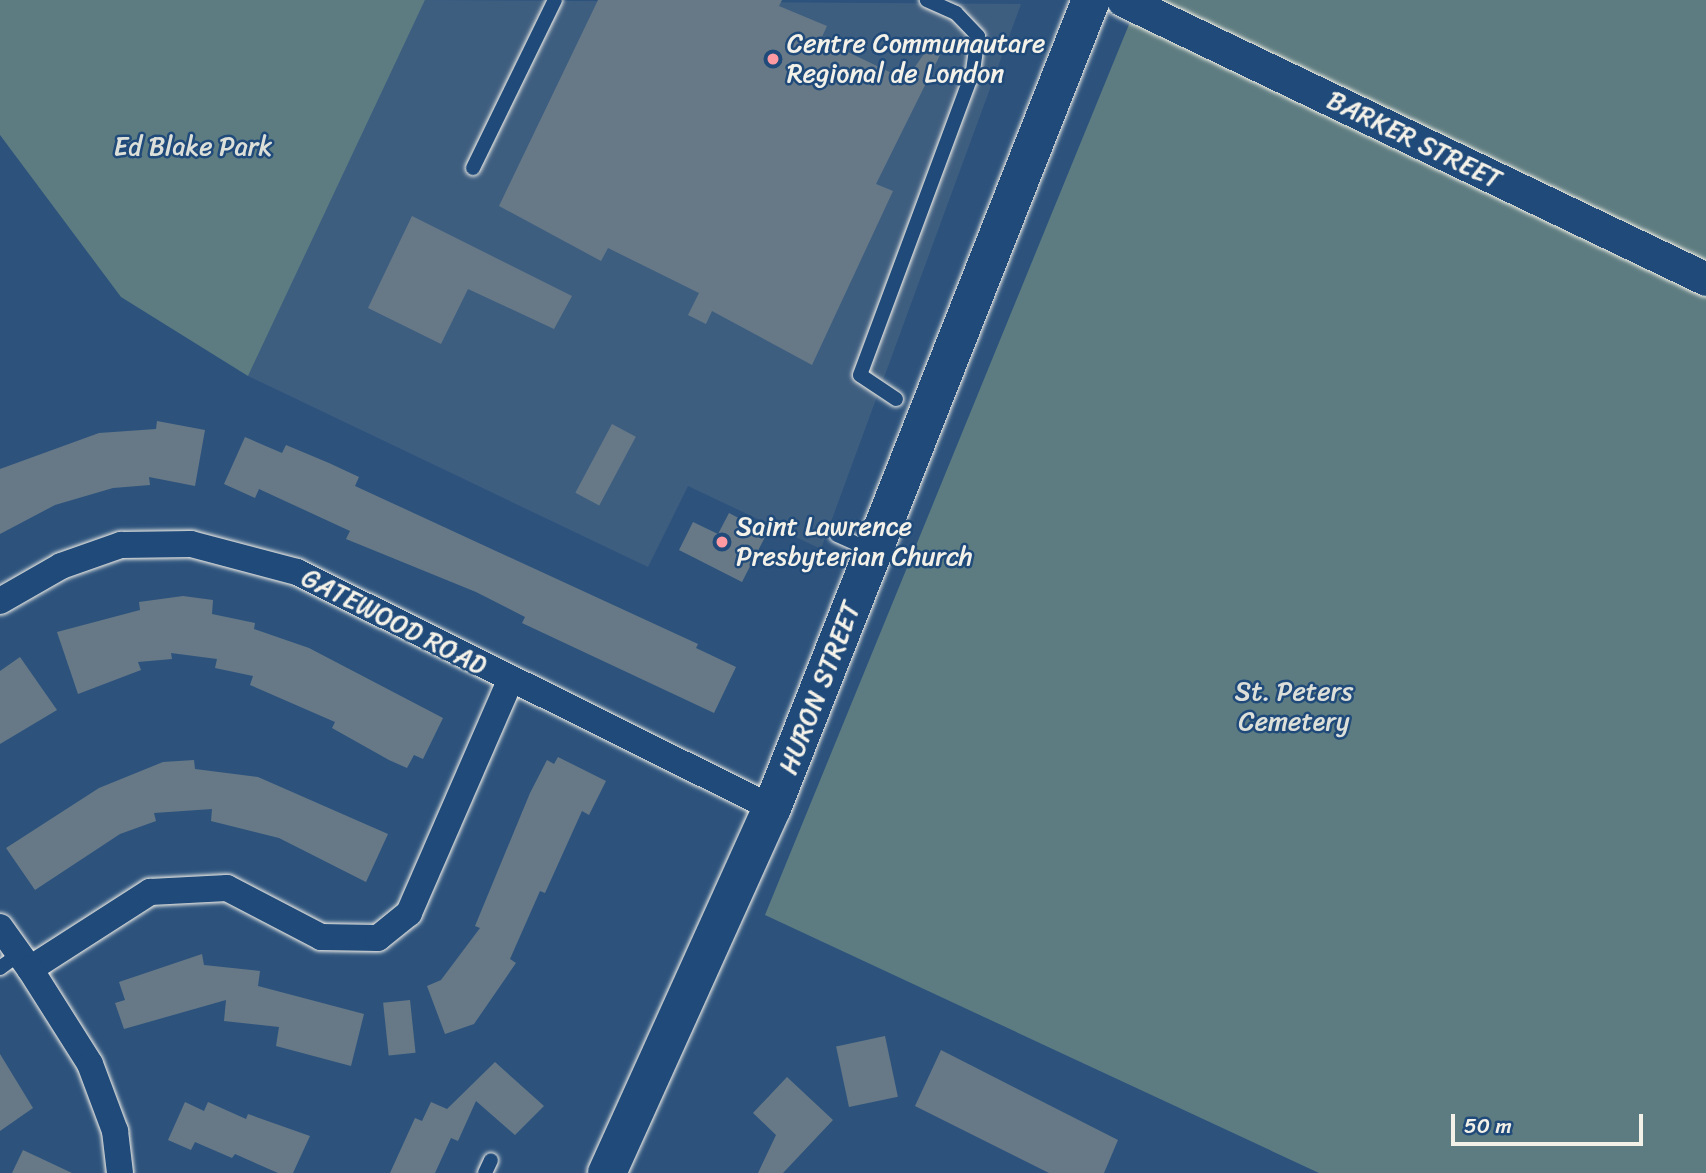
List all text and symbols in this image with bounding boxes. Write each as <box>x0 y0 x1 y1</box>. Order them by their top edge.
place label: Centre Communautare Regional de London <box>787 28 1045 90</box>
marker: Centre Communautare Regional de London <box>765 51 781 67</box>
street label: BARKER STREET <box>1321 84 1507 196</box>
park label: Ed Blake Park <box>114 131 272 163</box>
place label: Saint Lawrence Presbyterian Church <box>736 511 973 572</box>
marker: Saint Lawrence Presbyterian Church <box>714 534 730 550</box>
street label: GATEWOOD ROAD <box>296 562 492 682</box>
street label: HURON STREET <box>773 597 867 779</box>
park label: St. Peters Cemetery <box>1235 676 1353 738</box>
scale bar <box>1454 1100 1646 1144</box>
text: 50 m <box>1464 1107 1512 1145</box>

